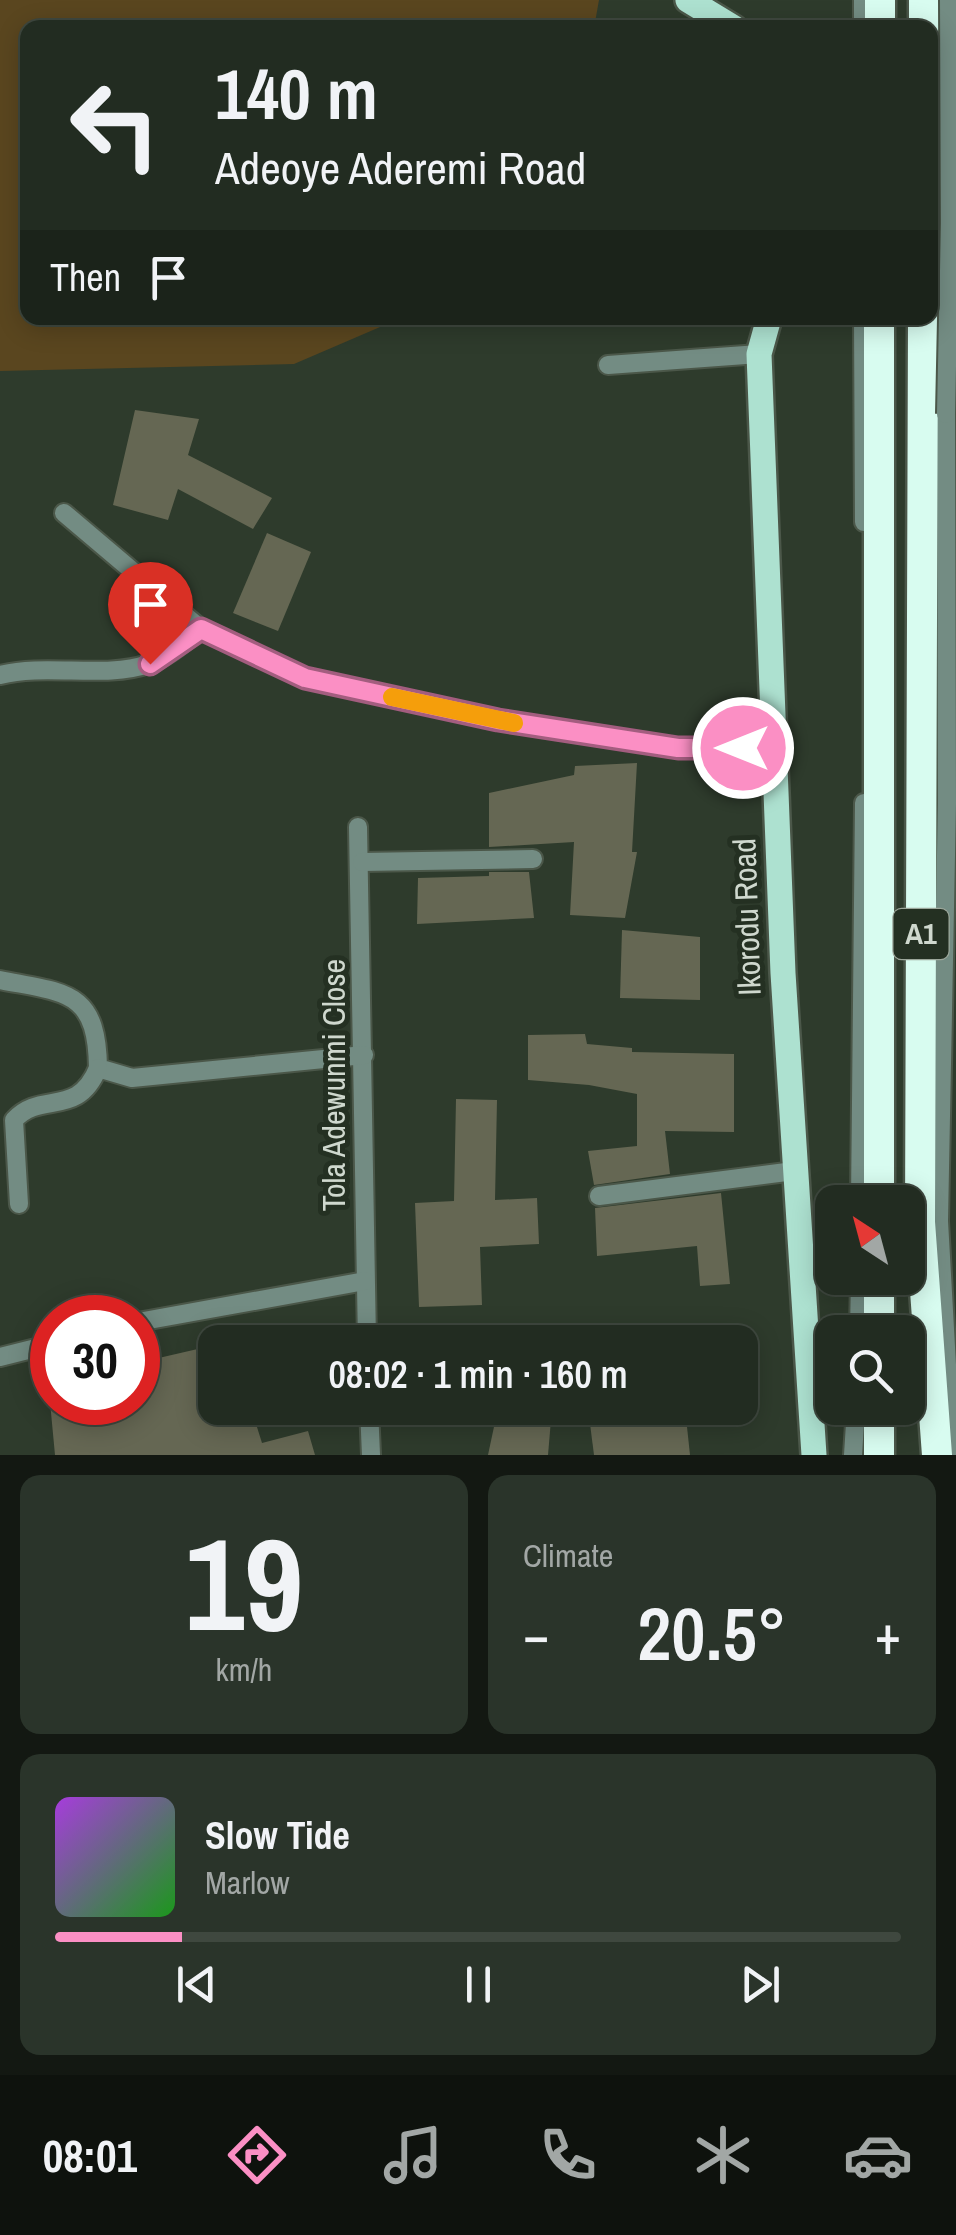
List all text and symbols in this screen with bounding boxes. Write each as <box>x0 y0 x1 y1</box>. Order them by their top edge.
text: 140 m <box>215 47 378 141</box>
icon: left <box>50 60 180 190</box>
text: Adeoye Aderemi Road <box>215 137 586 198</box>
icon: arrive <box>141 250 196 305</box>
text: Then <box>50 252 121 303</box>
pin <box>108 562 193 665</box>
icon: arrive <box>123 577 178 632</box>
position arrow <box>691 696 795 800</box>
street label: Ikorodu Road <box>722 838 771 996</box>
road number: A1 <box>894 909 948 959</box>
street label: Tola Adewunmi Close <box>312 959 355 1211</box>
north arrow <box>815 1185 925 1295</box>
map controls <box>815 1185 925 1425</box>
speed limit sign: 30 <box>30 1295 160 1425</box>
button: search <box>815 1315 925 1425</box>
text: 08:02 · 1 min · 160 m <box>328 1349 628 1400</box>
text: 19 <box>185 1495 303 1671</box>
text: Climate <box>523 1534 613 1577</box>
text: 20.5° <box>637 1582 787 1683</box>
text: − <box>523 1597 549 1671</box>
text: + <box>875 1597 901 1671</box>
text: km/h <box>216 1648 272 1691</box>
text: Slow Tide <box>205 1810 350 1861</box>
text: Marlow <box>205 1861 290 1904</box>
icon: previous <box>169 1957 224 2012</box>
icon: pause <box>451 1957 506 2012</box>
icon: next <box>733 1957 788 2012</box>
icon: directions <box>222 2120 292 2190</box>
icon: music <box>378 2120 448 2190</box>
icon: phone <box>533 2120 603 2190</box>
icon: climate <box>688 2120 758 2190</box>
icon: car <box>843 2120 913 2190</box>
text: 08:01 <box>43 2125 137 2186</box>

